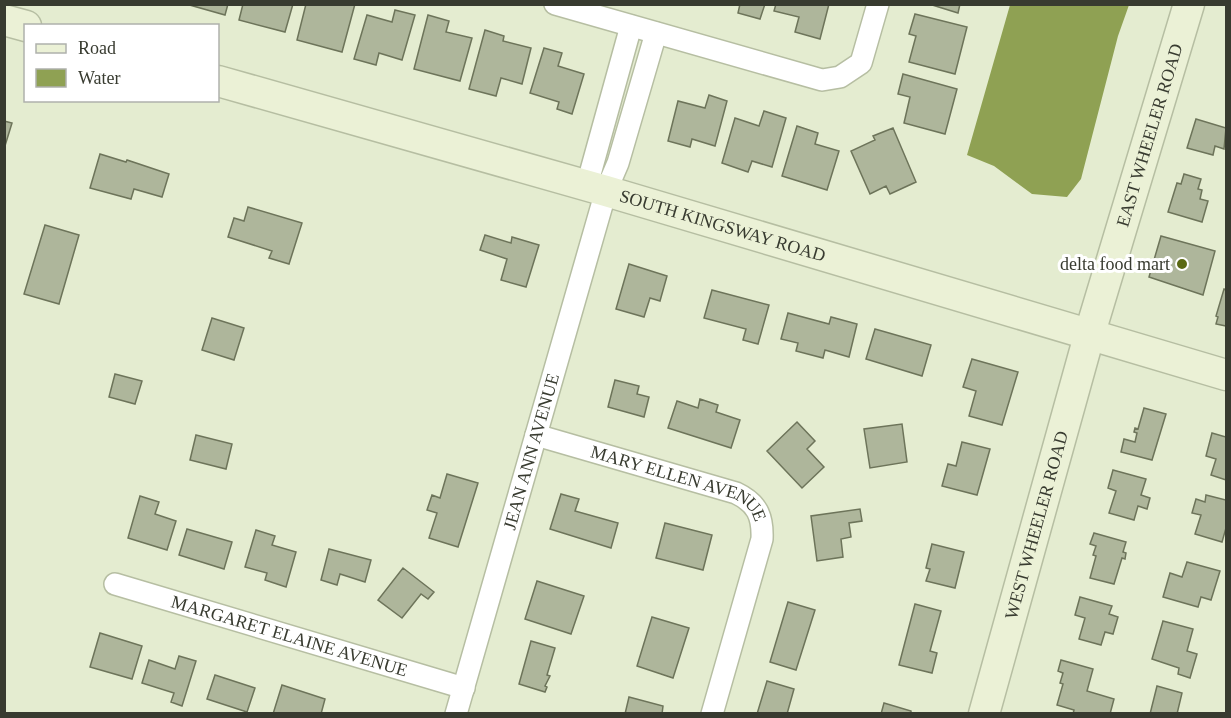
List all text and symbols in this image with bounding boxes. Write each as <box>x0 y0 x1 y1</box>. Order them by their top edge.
legend <box>24 24 219 102</box>
text: Road <box>78 38 116 58</box>
street label: EAST WHEELER ROAD <box>1112 41 1187 229</box>
text: Water <box>78 68 121 88</box>
street label: SOUTH KINGSWAY ROAD <box>617 186 828 266</box>
place label: delta food mart <box>1060 254 1170 274</box>
marker: delta food mart <box>1175 257 1189 271</box>
street label: JEAN ANN AVENUE <box>499 371 563 532</box>
street label: WEST WHEELER ROAD <box>1001 429 1072 621</box>
street label: MARY ELLEN AVENUE <box>588 441 770 524</box>
street label: MARGARET ELAINE AVENUE <box>169 591 410 681</box>

